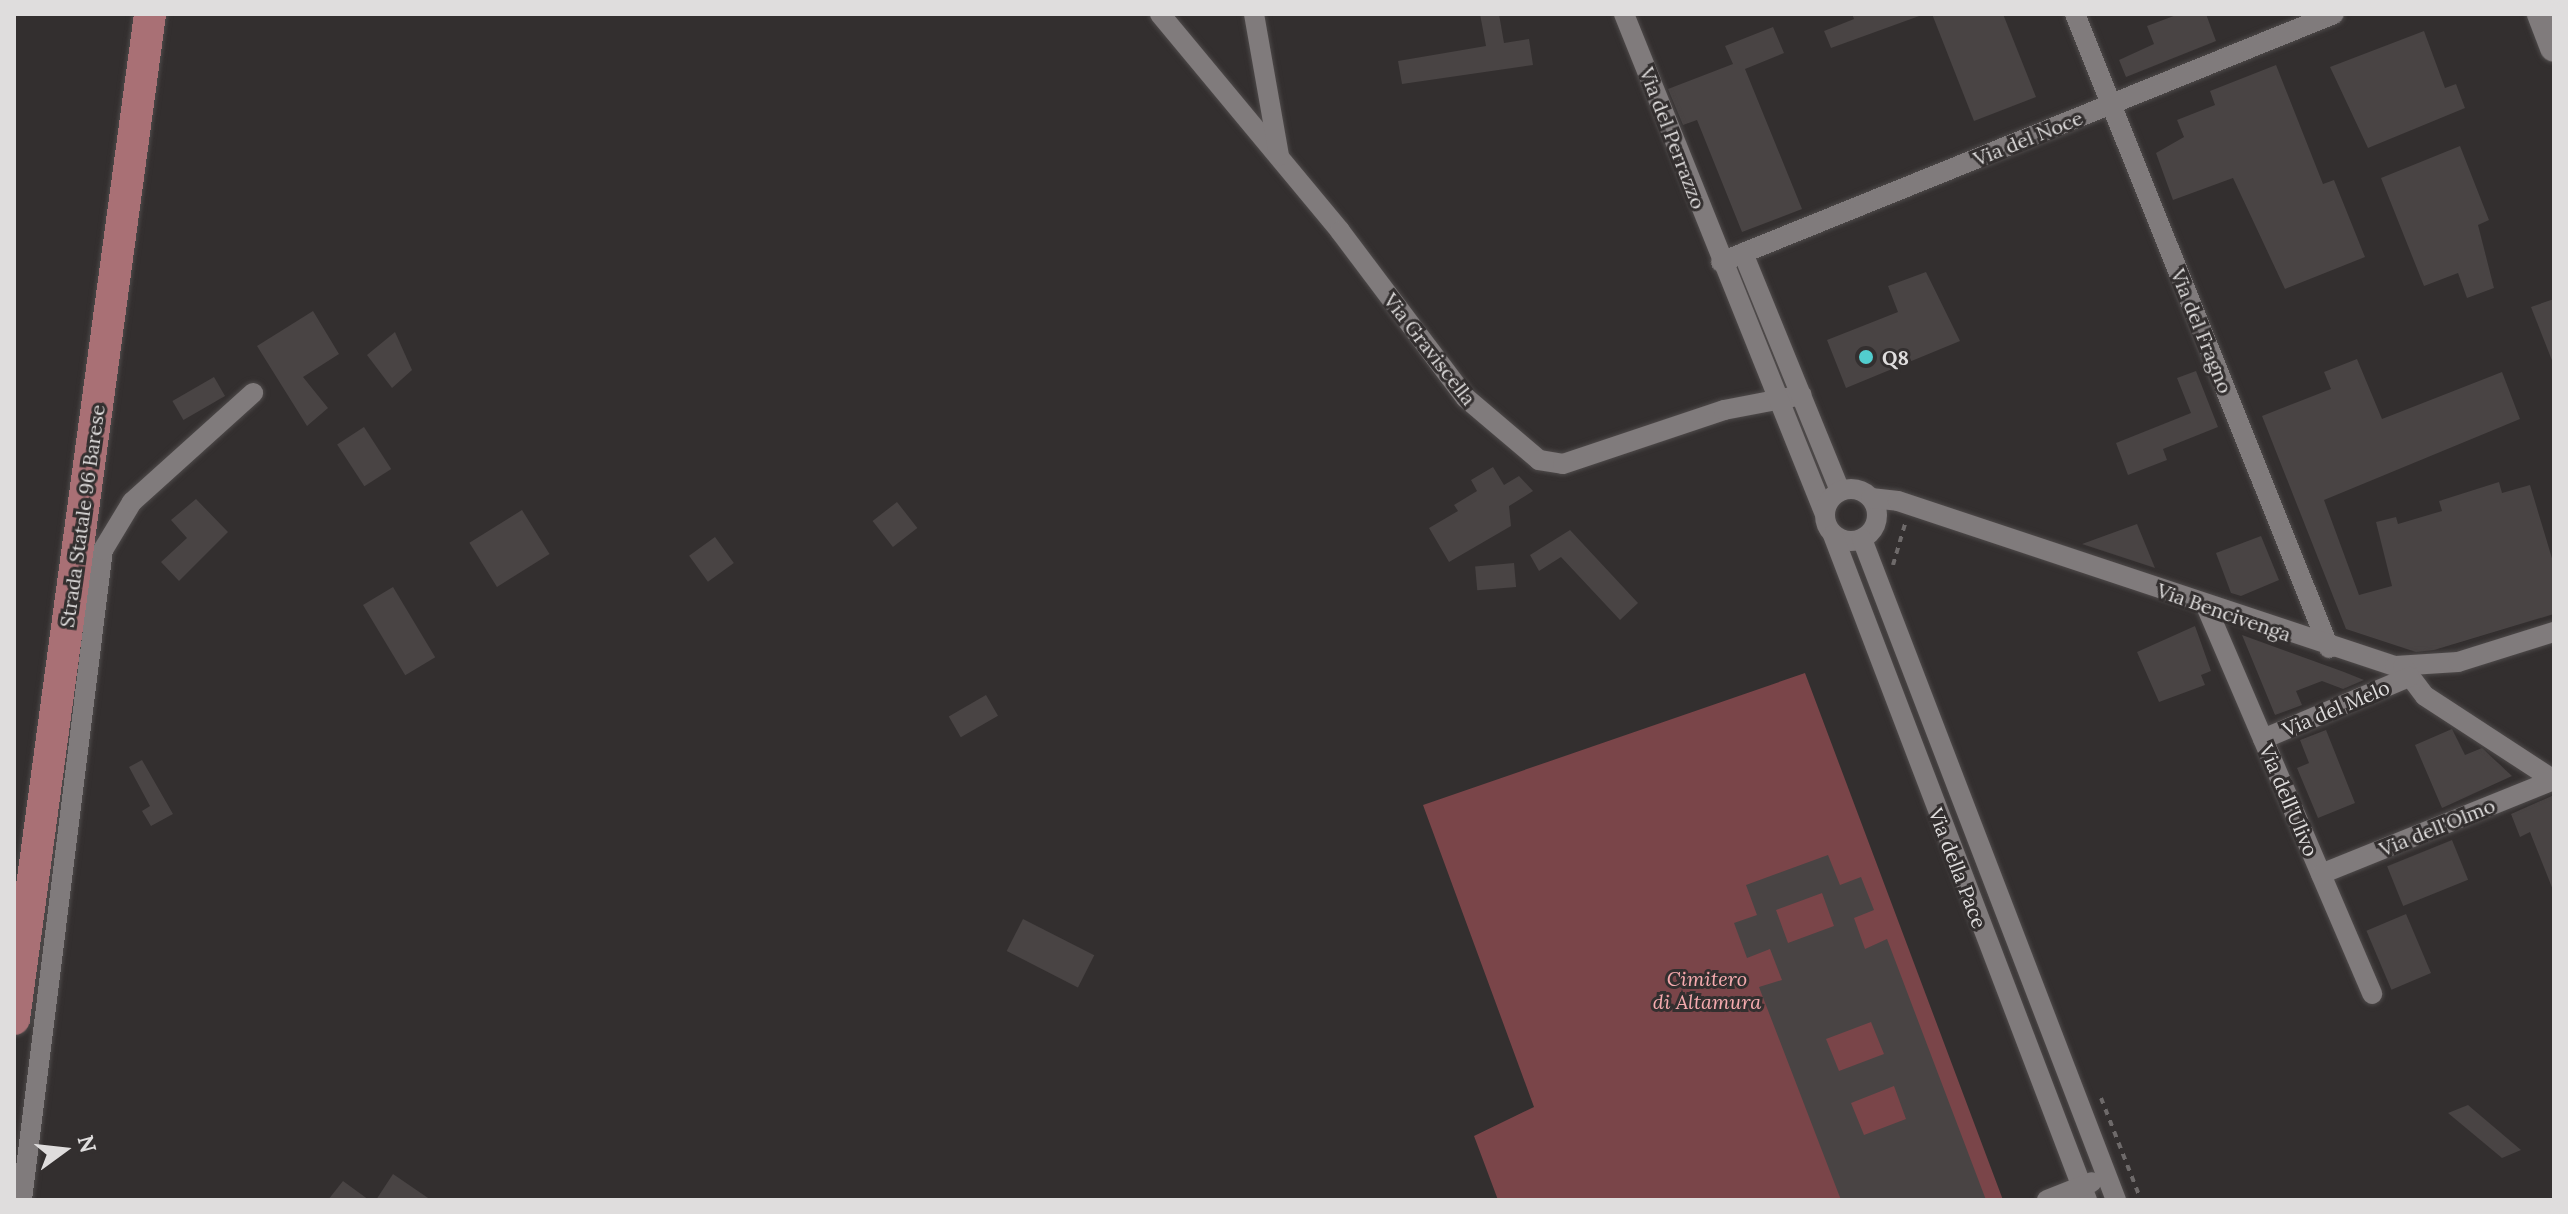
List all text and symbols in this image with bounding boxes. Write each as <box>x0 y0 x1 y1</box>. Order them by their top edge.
street label: Via del Perrazzo <box>1635 64 1711 212</box>
street label: Via del Noce <box>1970 105 2086 171</box>
street label: Via del Fragno <box>2166 265 2238 397</box>
street label: Via Graviscella <box>1379 288 1481 410</box>
place label: Q8 <box>1882 345 1909 369</box>
marker: Q8 <box>1857 348 1875 366</box>
street label: Strada Statale 96 Barese <box>54 403 110 629</box>
street label: Via Bencivenga <box>2154 578 2294 646</box>
street label: Via del Melo <box>2279 675 2393 741</box>
street label: Via dell'Ulivo <box>2255 740 2323 860</box>
street label: Via dell'Olmo <box>2376 793 2498 861</box>
street label: Via della Pace <box>1924 804 1992 932</box>
park label: Cimitero di Altamura <box>1653 966 1761 1013</box>
north arrow <box>24 1110 104 1190</box>
text: N <box>71 1132 103 1156</box>

